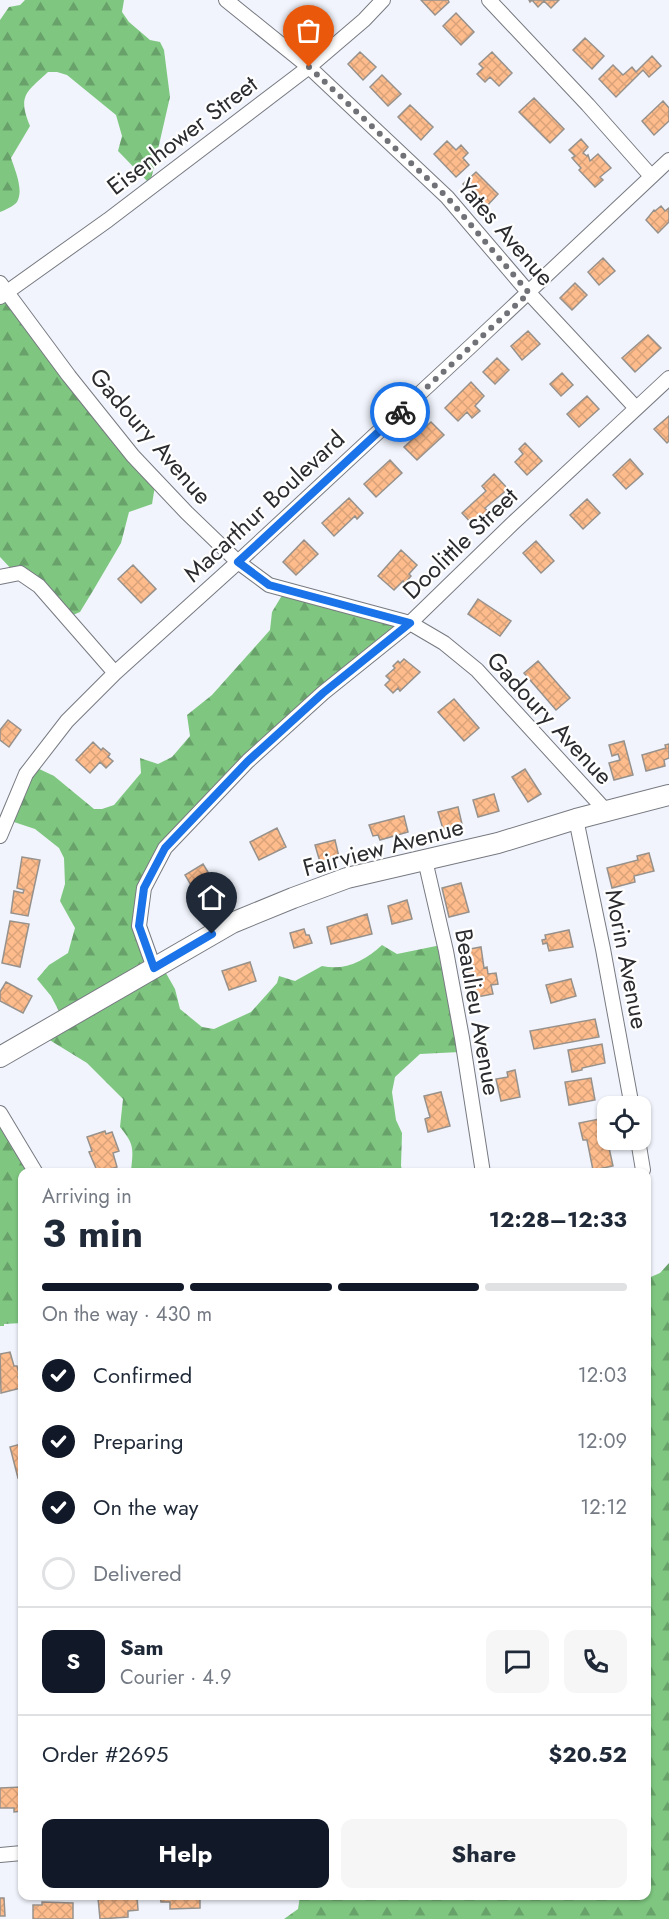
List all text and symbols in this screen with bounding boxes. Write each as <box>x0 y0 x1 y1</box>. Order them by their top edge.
pin <box>283 5 334 67</box>
icon: bag <box>292 14 325 47</box>
street label: Eisenhower Street <box>99 67 265 203</box>
street label: Yates Avenue <box>449 171 563 293</box>
street label: Gadoury Avenue <box>82 360 220 512</box>
courier <box>370 382 430 442</box>
icon: bike <box>384 396 417 429</box>
street label: Macarthur Boulevard <box>176 422 352 590</box>
street label: Doolittle Street <box>395 479 526 607</box>
street label: Gadoury Avenue <box>479 644 621 792</box>
street label: Fairview Avenue <box>299 809 467 885</box>
pin <box>186 872 237 934</box>
icon: home <box>195 881 228 914</box>
street label: Morin Avenue <box>596 886 658 1032</box>
street label: Beaulieu Avenue <box>446 926 510 1098</box>
map controls <box>597 1096 651 1150</box>
button: locate <box>597 1096 651 1150</box>
text: Arriving in <box>42 1182 132 1211</box>
text: 12:28–12:33 <box>489 1203 627 1235</box>
text: 3 min <box>42 1205 143 1262</box>
text: On the way · 430 m <box>42 1300 212 1329</box>
icon: check <box>42 1359 75 1392</box>
text: Confirmed <box>93 1359 192 1391</box>
text: 12:03 <box>578 1361 627 1390</box>
icon: check <box>42 1425 75 1458</box>
text: Preparing <box>93 1425 184 1457</box>
text: 12:09 <box>577 1427 627 1456</box>
icon: check <box>42 1491 75 1524</box>
text: On the way <box>93 1491 198 1523</box>
text: 12:12 <box>580 1493 627 1522</box>
text: Delivered <box>93 1557 182 1589</box>
button: chat <box>486 1630 549 1693</box>
button: phone <box>564 1630 627 1693</box>
text: Sam <box>120 1631 164 1663</box>
text: S <box>67 1645 80 1677</box>
text: Courier · 4.9 <box>120 1663 232 1692</box>
text: Order #2695 <box>42 1738 169 1770</box>
text: $20.52 <box>549 1738 627 1770</box>
button: Help <box>42 1819 329 1888</box>
button: Share <box>341 1819 627 1888</box>

